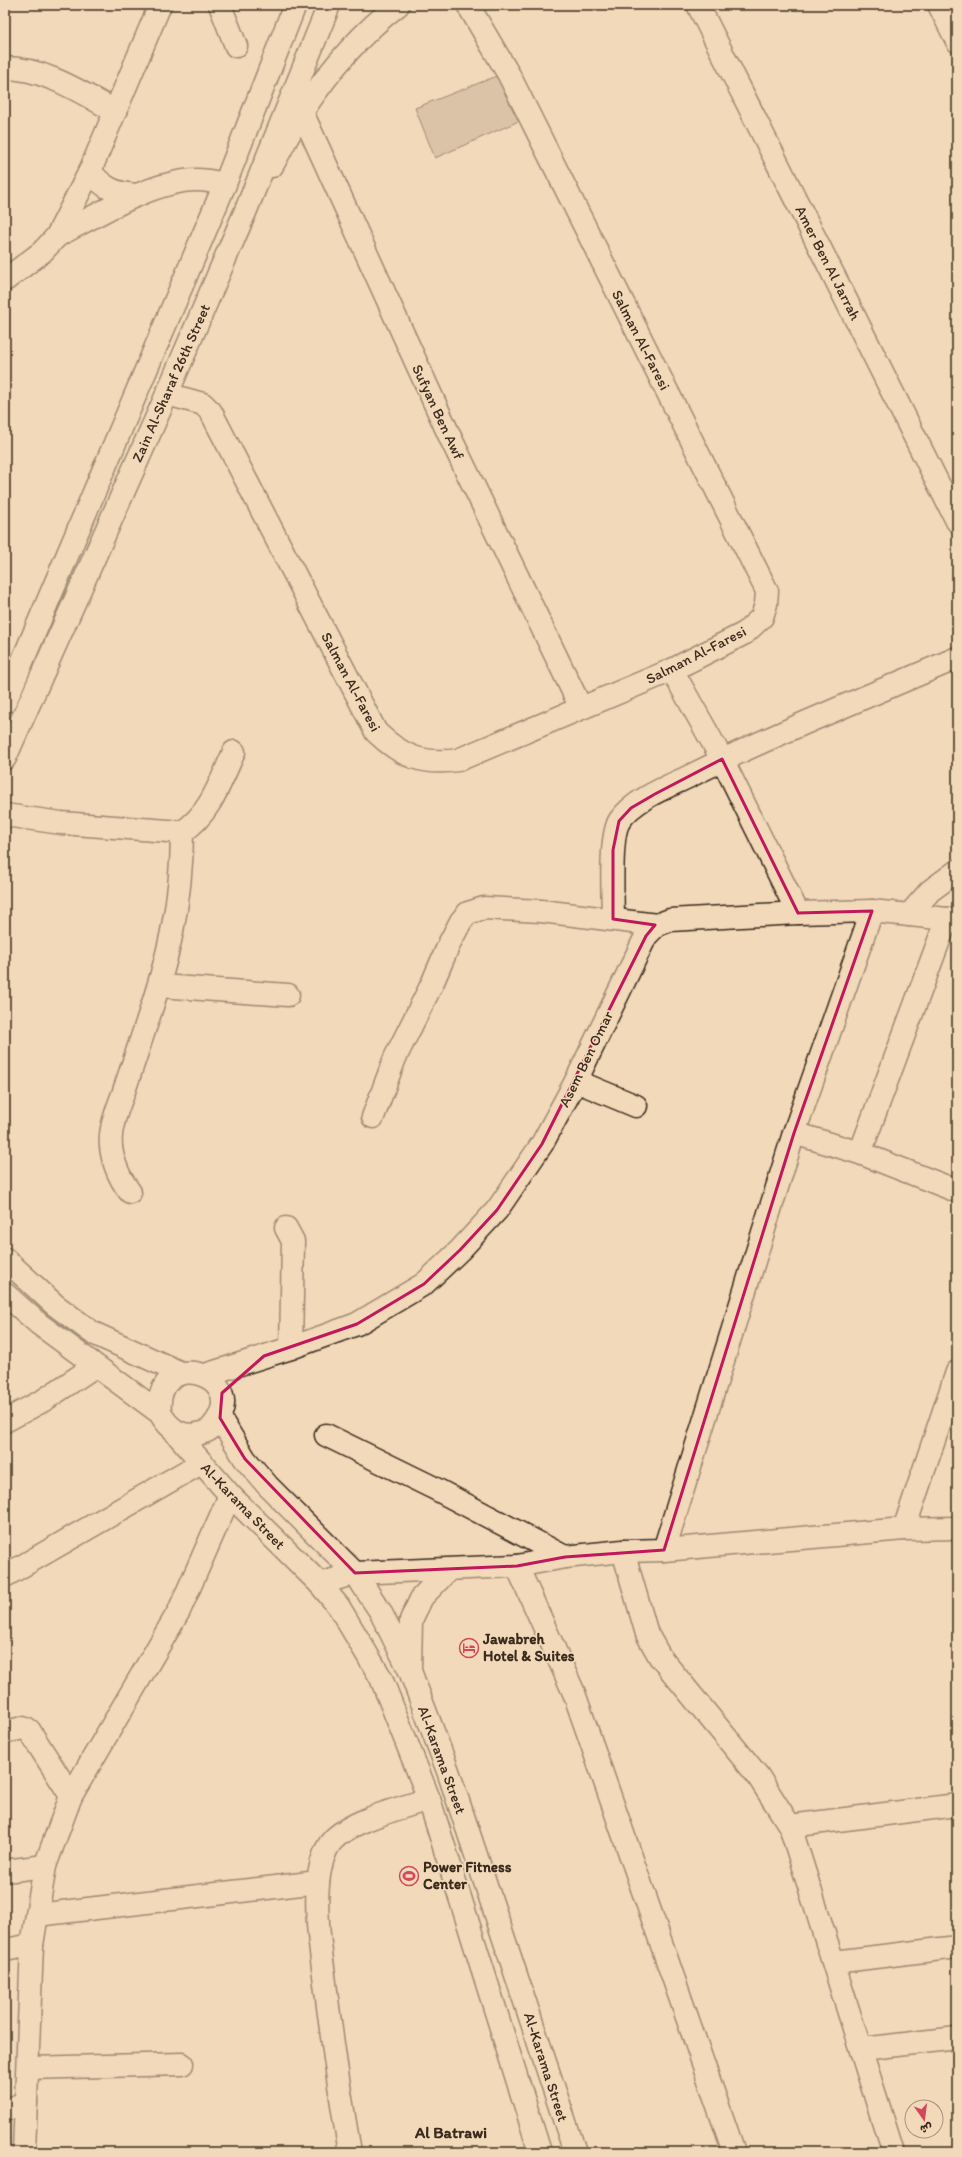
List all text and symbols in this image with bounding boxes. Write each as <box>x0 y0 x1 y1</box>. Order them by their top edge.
street label: Amer Ben Al Jarrah <box>791 203 865 323</box>
street label: Salman Al-Faresi <box>608 287 674 393</box>
street label: Zain Al-Sharaf 26th Street <box>128 301 214 465</box>
street label: Sufyan Ben Awf <box>408 362 468 463</box>
street label: Salman Al-Faresi <box>643 622 749 688</box>
street label: Salman Al-Faresi <box>317 629 385 735</box>
street label: Asem Ben Omar <box>555 1008 617 1110</box>
street label: Al-Karama Street <box>197 1459 289 1553</box>
place label: Jawabreh Hotel & Suites <box>482 1630 575 1665</box>
hotel icon: Jawabreh Hotel & Suites <box>458 1637 480 1659</box>
street label: Al-Karama Street <box>414 1703 470 1817</box>
place label: Power Fitness Center <box>423 1858 512 1893</box>
sports icon: Power Fitness Center <box>398 1865 420 1887</box>
street label: Al-Karama Street <box>520 2010 572 2124</box>
north arrow <box>904 2099 944 2139</box>
text: ش <box>919 2120 934 2136</box>
district label: Al Batrawi <box>414 2123 487 2142</box>

